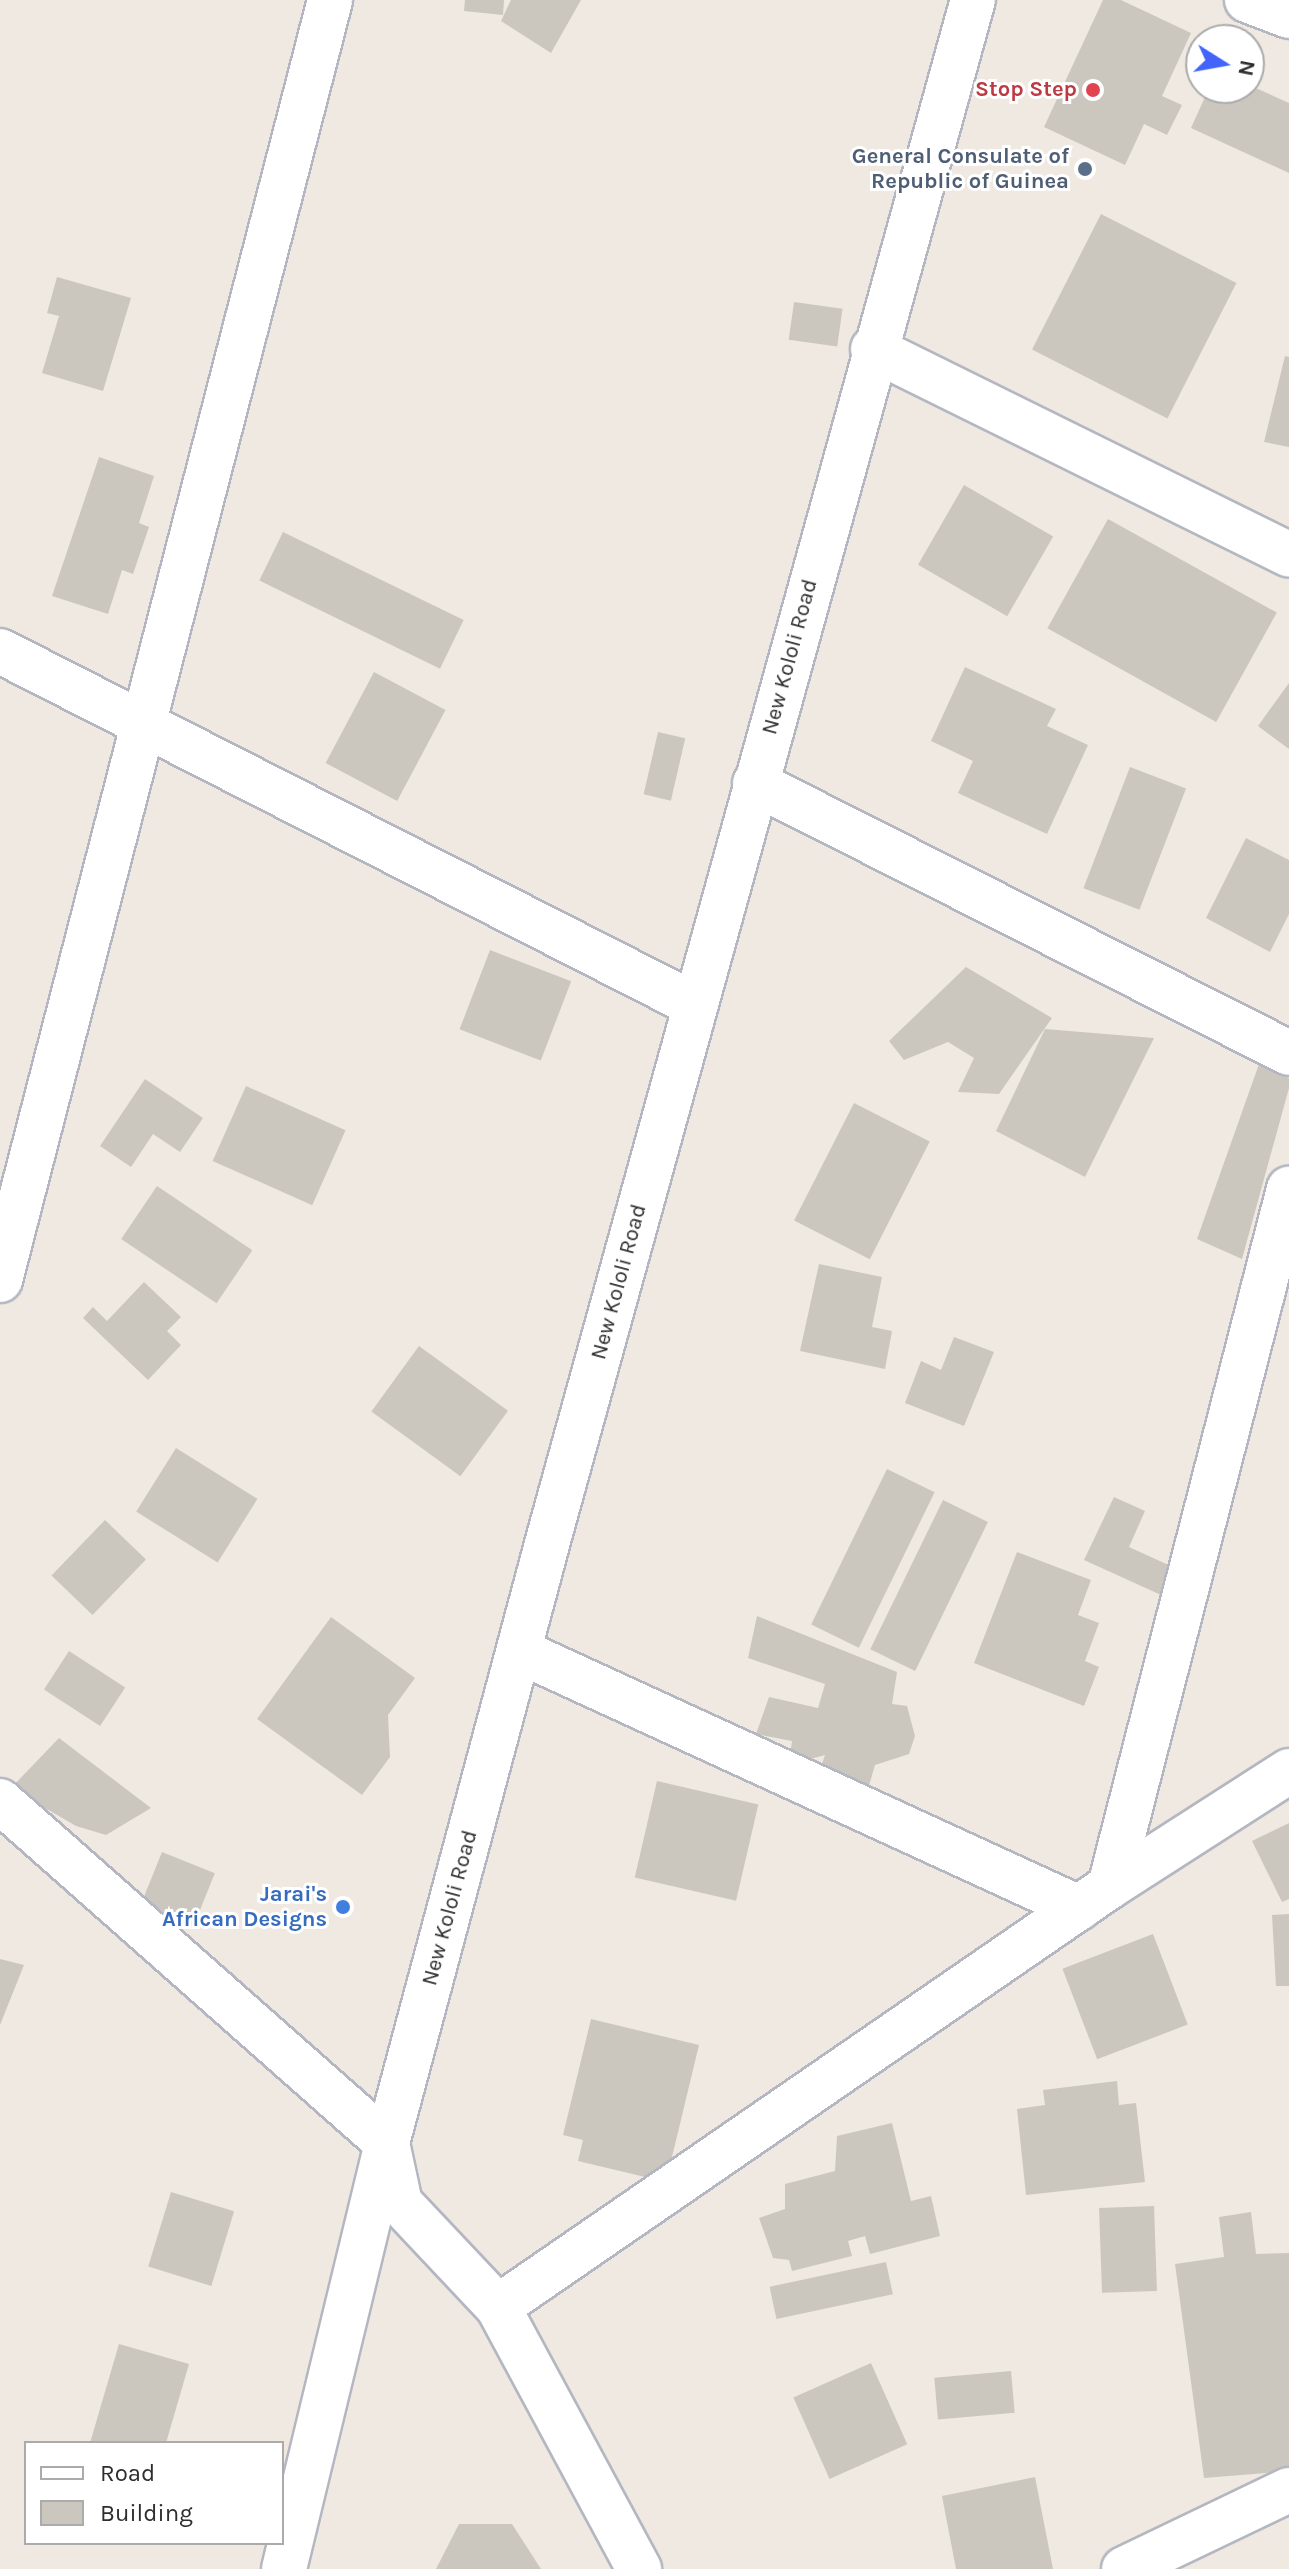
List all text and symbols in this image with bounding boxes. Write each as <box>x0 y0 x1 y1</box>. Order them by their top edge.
north arrow <box>1185 24 1265 104</box>
text: N <box>1232 58 1261 78</box>
place label: Stop Step <box>975 77 1077 103</box>
marker: Stop Step <box>1084 81 1102 99</box>
place label: General Consulate of Republic of Guinea <box>852 143 1069 194</box>
marker: General Consulate of Republic of Guinea <box>1076 160 1094 178</box>
street label: New Kololi Road <box>757 576 823 738</box>
street label: New Kololi Road <box>586 1201 652 1363</box>
street label: New Kololi Road <box>417 1827 483 1989</box>
place label: Jarai's African Designs <box>162 1881 327 1932</box>
marker: Jarai's African Designs <box>334 1898 352 1916</box>
legend <box>24 2441 284 2545</box>
text: Road <box>100 2459 155 2487</box>
text: Building <box>100 2499 193 2527</box>

